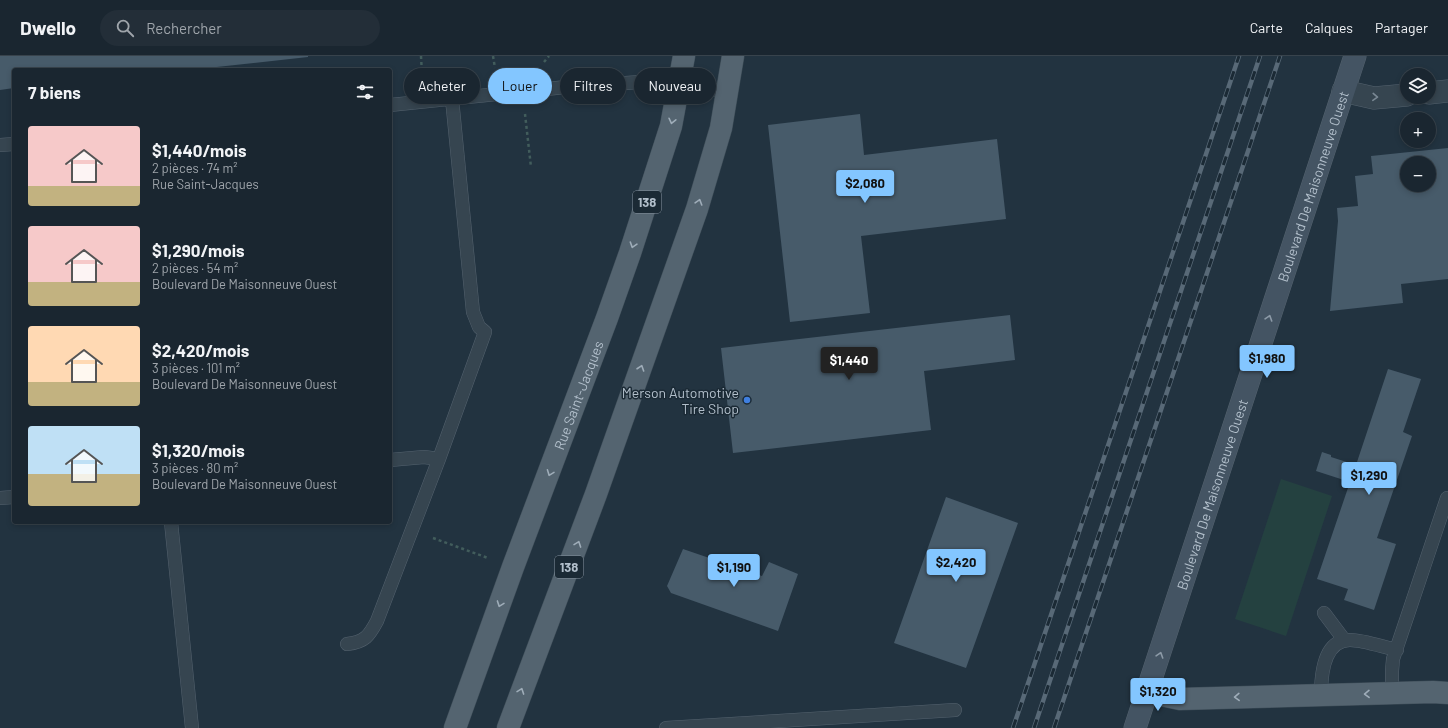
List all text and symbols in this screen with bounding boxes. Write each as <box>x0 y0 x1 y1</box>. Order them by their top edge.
search box <box>100 10 380 46</box>
text: Dwello <box>20 16 76 39</box>
icon: search <box>114 17 136 39</box>
text: Rechercher <box>146 19 222 37</box>
text: Carte <box>1250 19 1283 36</box>
text: Calques <box>1305 19 1353 36</box>
text: Partager <box>1375 19 1428 36</box>
chip: Acheter <box>404 68 480 104</box>
chip: Louer <box>488 68 552 104</box>
chip: Filtres <box>560 68 626 104</box>
chip: Nouveau <box>634 68 716 104</box>
map controls <box>1400 68 1436 192</box>
button: layers <box>1400 68 1436 104</box>
icon: filters <box>354 81 376 103</box>
text: 7 biens <box>28 82 81 102</box>
street label: Boulevard De Maisonneuve Ouest <box>1273 89 1352 284</box>
one-way arrow <box>1372 93 1378 101</box>
button: + <box>1400 112 1436 148</box>
one-way arrow <box>668 118 676 124</box>
text: $1,440/mois <box>152 140 247 160</box>
icon: home <box>60 142 108 190</box>
button: − <box>1400 156 1436 192</box>
text: 2 pièces · 74 m² <box>152 160 238 176</box>
pin: $2,080 <box>832 170 898 204</box>
text: $2,080 <box>845 175 885 191</box>
text: Rue Saint-Jacques <box>152 176 259 192</box>
road number: 138 <box>633 191 661 213</box>
one-way arrow <box>694 199 703 206</box>
text: $1,290/mois <box>152 240 245 260</box>
icon: home <box>60 242 108 290</box>
one-way arrow <box>629 242 637 249</box>
text: 2 pièces · 54 m² <box>152 260 238 276</box>
text: Boulevard De Maisonneuve Ouest <box>152 276 337 292</box>
one-way arrow <box>1264 315 1273 322</box>
street label: Rue Saint-Jacques <box>550 338 606 452</box>
text: $2,420/mois <box>152 340 249 360</box>
icon: home <box>60 342 108 390</box>
pin: $1,980 <box>1234 345 1300 379</box>
pin: $1,440 <box>816 347 882 381</box>
text: $1,980 <box>1249 350 1285 366</box>
text: $1,440 <box>830 352 868 368</box>
text: 3 pièces · 101 m² <box>152 360 240 376</box>
one-way arrow <box>636 364 644 371</box>
text: Boulevard De Maisonneuve Ouest <box>152 376 337 392</box>
place label: Merson Automotive Tire Shop <box>622 384 739 417</box>
marker: Merson Automotive Tire Shop <box>742 395 752 405</box>
street label: Boulevard De Maisonneuve Ouest <box>1172 397 1251 592</box>
text: $1,320/mois <box>152 440 245 460</box>
icon: home <box>60 442 108 490</box>
text: 3 pièces · 80 m² <box>152 460 238 476</box>
pin: $1,290 <box>1336 462 1402 496</box>
text: $1,290 <box>1350 467 1388 483</box>
one-way arrow <box>546 469 554 476</box>
text: Boulevard De Maisonneuve Ouest <box>152 476 337 492</box>
one-way arrow <box>573 540 581 547</box>
pin: $2,420 <box>923 549 989 583</box>
pin: $1,190 <box>701 554 767 588</box>
text: $2,420 <box>936 554 976 570</box>
road number: 138 <box>555 556 583 578</box>
text: $1,190 <box>717 559 751 575</box>
one-way arrow <box>496 600 504 607</box>
one-way arrow <box>1155 651 1163 658</box>
pin: $1,320 <box>1125 678 1191 712</box>
text: $1,320 <box>1139 683 1177 699</box>
one-way arrow <box>517 688 525 695</box>
one-way arrow <box>1364 689 1370 698</box>
one-way arrow <box>1234 693 1240 701</box>

